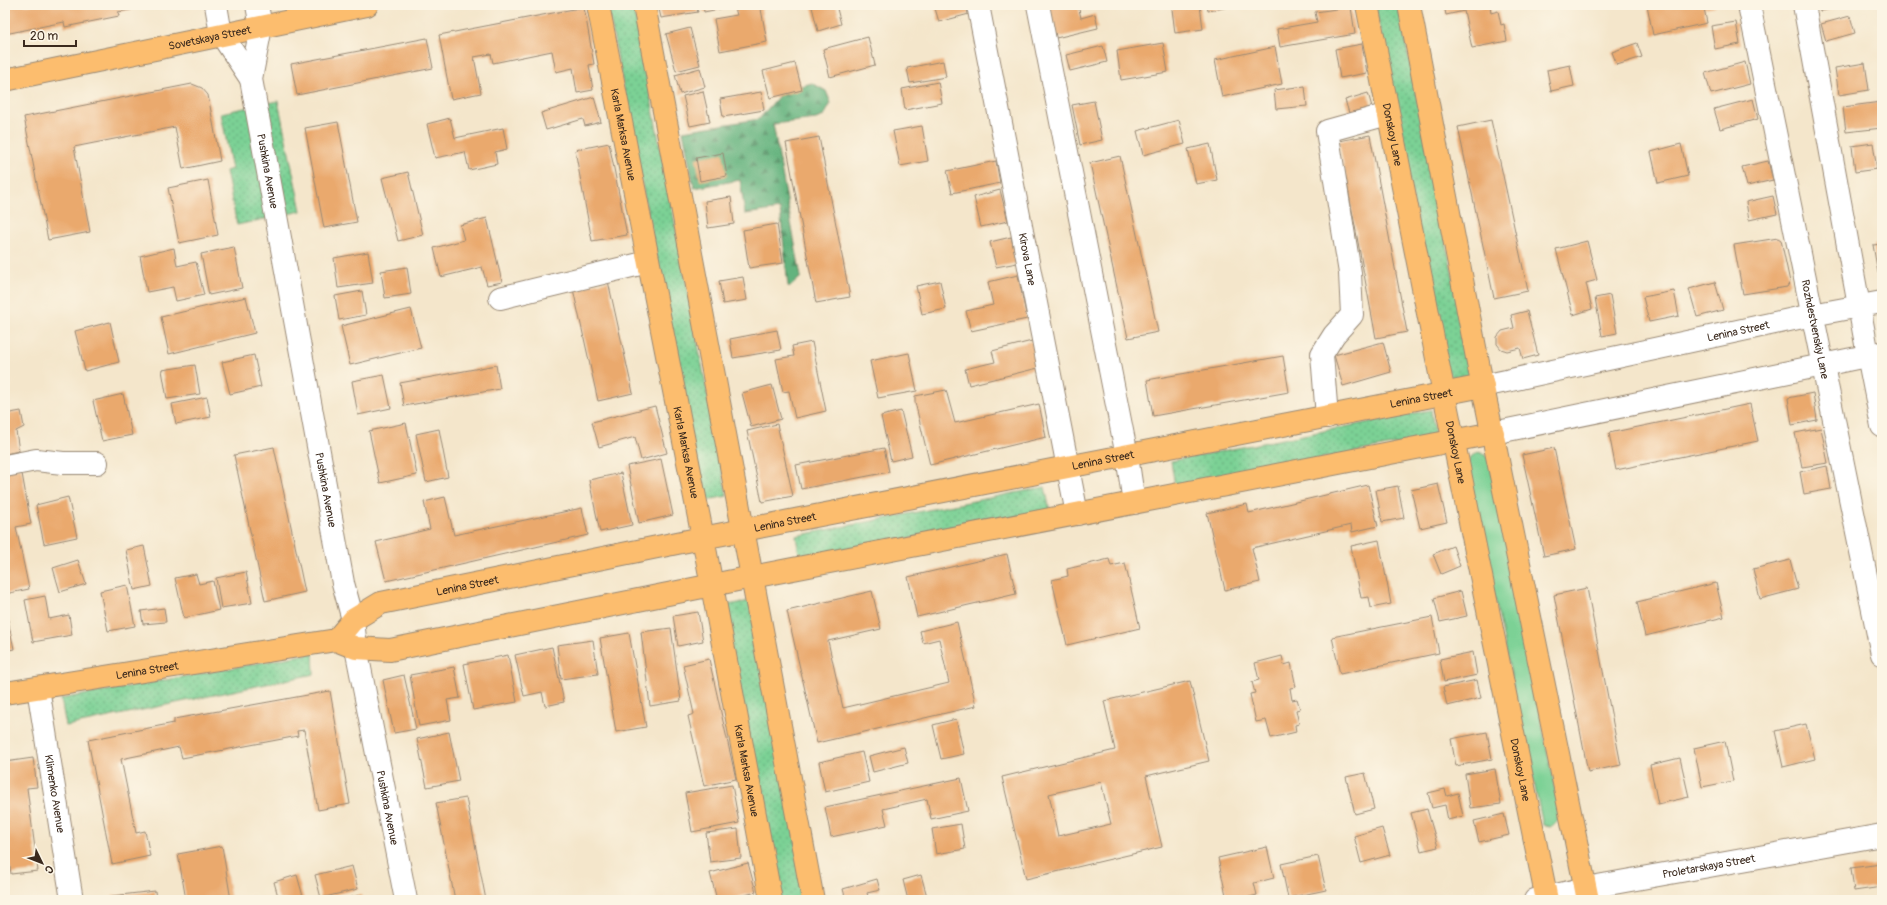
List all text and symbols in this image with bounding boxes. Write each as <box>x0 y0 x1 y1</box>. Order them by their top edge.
scale bar <box>24 22 76 48</box>
street label: Sovetskaya Street <box>167 23 253 52</box>
text: 20 m <box>30 29 59 44</box>
street label: Karla Marksa Avenue <box>608 87 639 182</box>
street label: Donskoy Lane <box>1380 102 1405 168</box>
street label: Pushkina Avenue <box>255 133 281 210</box>
street label: Kirova Lane <box>1016 232 1039 287</box>
street label: Rozhdestvenskiy Lane <box>1799 279 1832 381</box>
street label: Lenina Street <box>1706 318 1771 344</box>
street label: Lenina Street <box>1389 386 1454 410</box>
street label: Karla Marksa Avenue <box>671 405 702 500</box>
street label: Donskoy Lane <box>1443 420 1469 485</box>
street label: Lenina Street <box>1071 447 1136 472</box>
street label: Pushkina Avenue <box>313 451 339 529</box>
street label: Lenina Street <box>753 509 818 534</box>
street label: Lenina Street <box>435 573 500 598</box>
street label: Lenina Street <box>115 659 180 682</box>
street label: Karla Marksa Avenue <box>732 723 762 818</box>
street label: Donskoy Lane <box>1508 737 1533 803</box>
street label: Klimenko Avenue <box>42 754 68 834</box>
street label: Pushkina Avenue <box>374 769 402 847</box>
north arrow <box>22 843 62 883</box>
street label: Proletarskaya Street <box>1661 851 1757 881</box>
text: С <box>42 863 56 877</box>

